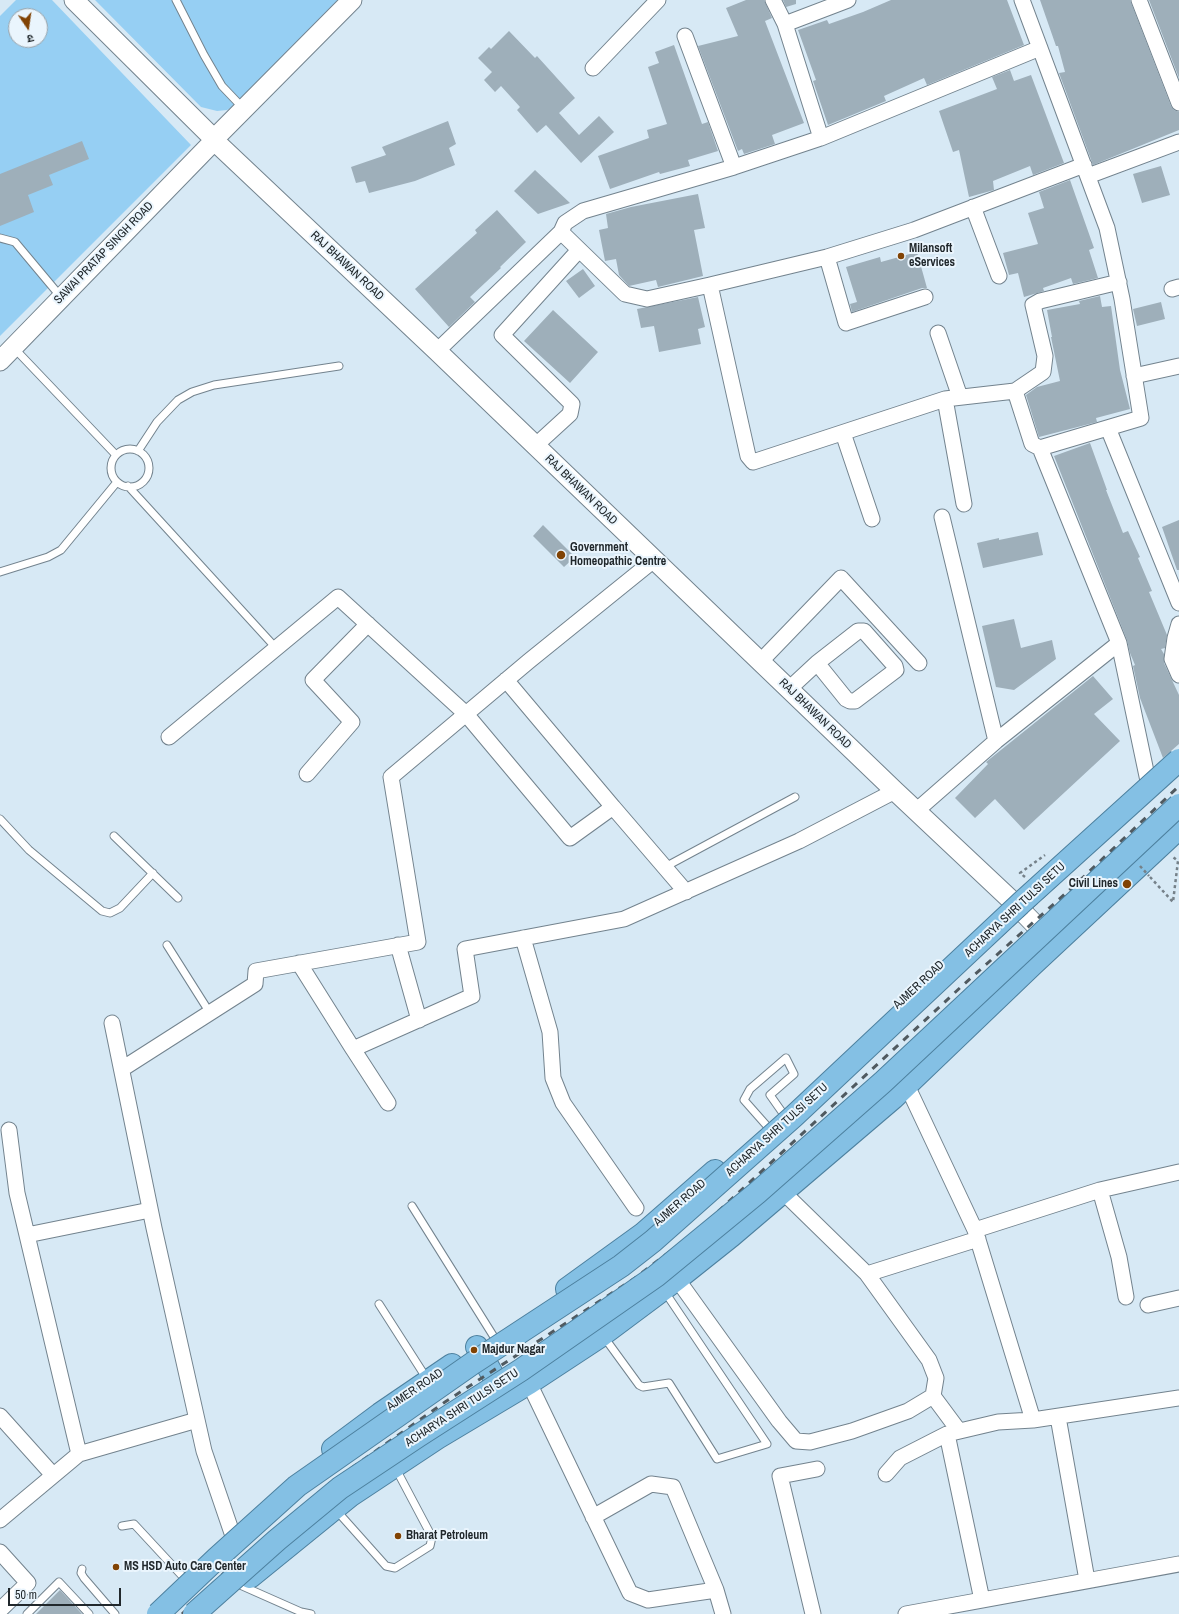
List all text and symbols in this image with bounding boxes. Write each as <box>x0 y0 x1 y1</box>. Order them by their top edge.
north arrow <box>8 8 48 48</box>
text: उ <box>26 31 35 46</box>
street label: SAWAI PRATAP SINGH ROAD <box>51 199 157 307</box>
street label: RAJ BHAWAN ROAD <box>307 228 387 304</box>
place label: Milansoft eServices <box>909 242 955 270</box>
marker: Milansoft eServices <box>896 251 906 261</box>
street label: RAJ BHAWAN ROAD <box>542 452 620 528</box>
place label: Government Homeopathic Centre <box>570 541 666 569</box>
marker: Government Homeopathic Centre <box>555 549 567 561</box>
street label: RAJ BHAWAN ROAD <box>776 676 854 752</box>
street label: ACHARYA SHRI TULSI SETU <box>962 860 1068 960</box>
place label: Civil Lines <box>1069 877 1118 891</box>
marker: Civil Lines <box>1121 878 1133 890</box>
street label: AJMER ROAD <box>890 958 948 1012</box>
street label: ACHARYA SHRI TULSI SETU <box>723 1080 831 1180</box>
street label: AJMER ROAD <box>651 1176 709 1230</box>
place label: Majdur Nagar <box>482 1343 545 1357</box>
marker: Majdur Nagar <box>469 1345 479 1355</box>
street label: AJMER ROAD <box>384 1366 446 1414</box>
street label: ACHARYA SHRI TULSI SETU <box>403 1366 521 1450</box>
place label: Bharat Petroleum <box>406 1529 488 1543</box>
marker: Bharat Petroleum <box>393 1531 403 1541</box>
place label: MS HSD Auto Care Center <box>124 1560 246 1574</box>
marker: MS HSD Auto Care Center <box>111 1562 121 1572</box>
scale bar <box>10 1580 123 1606</box>
text: 50 m <box>15 1587 37 1603</box>

